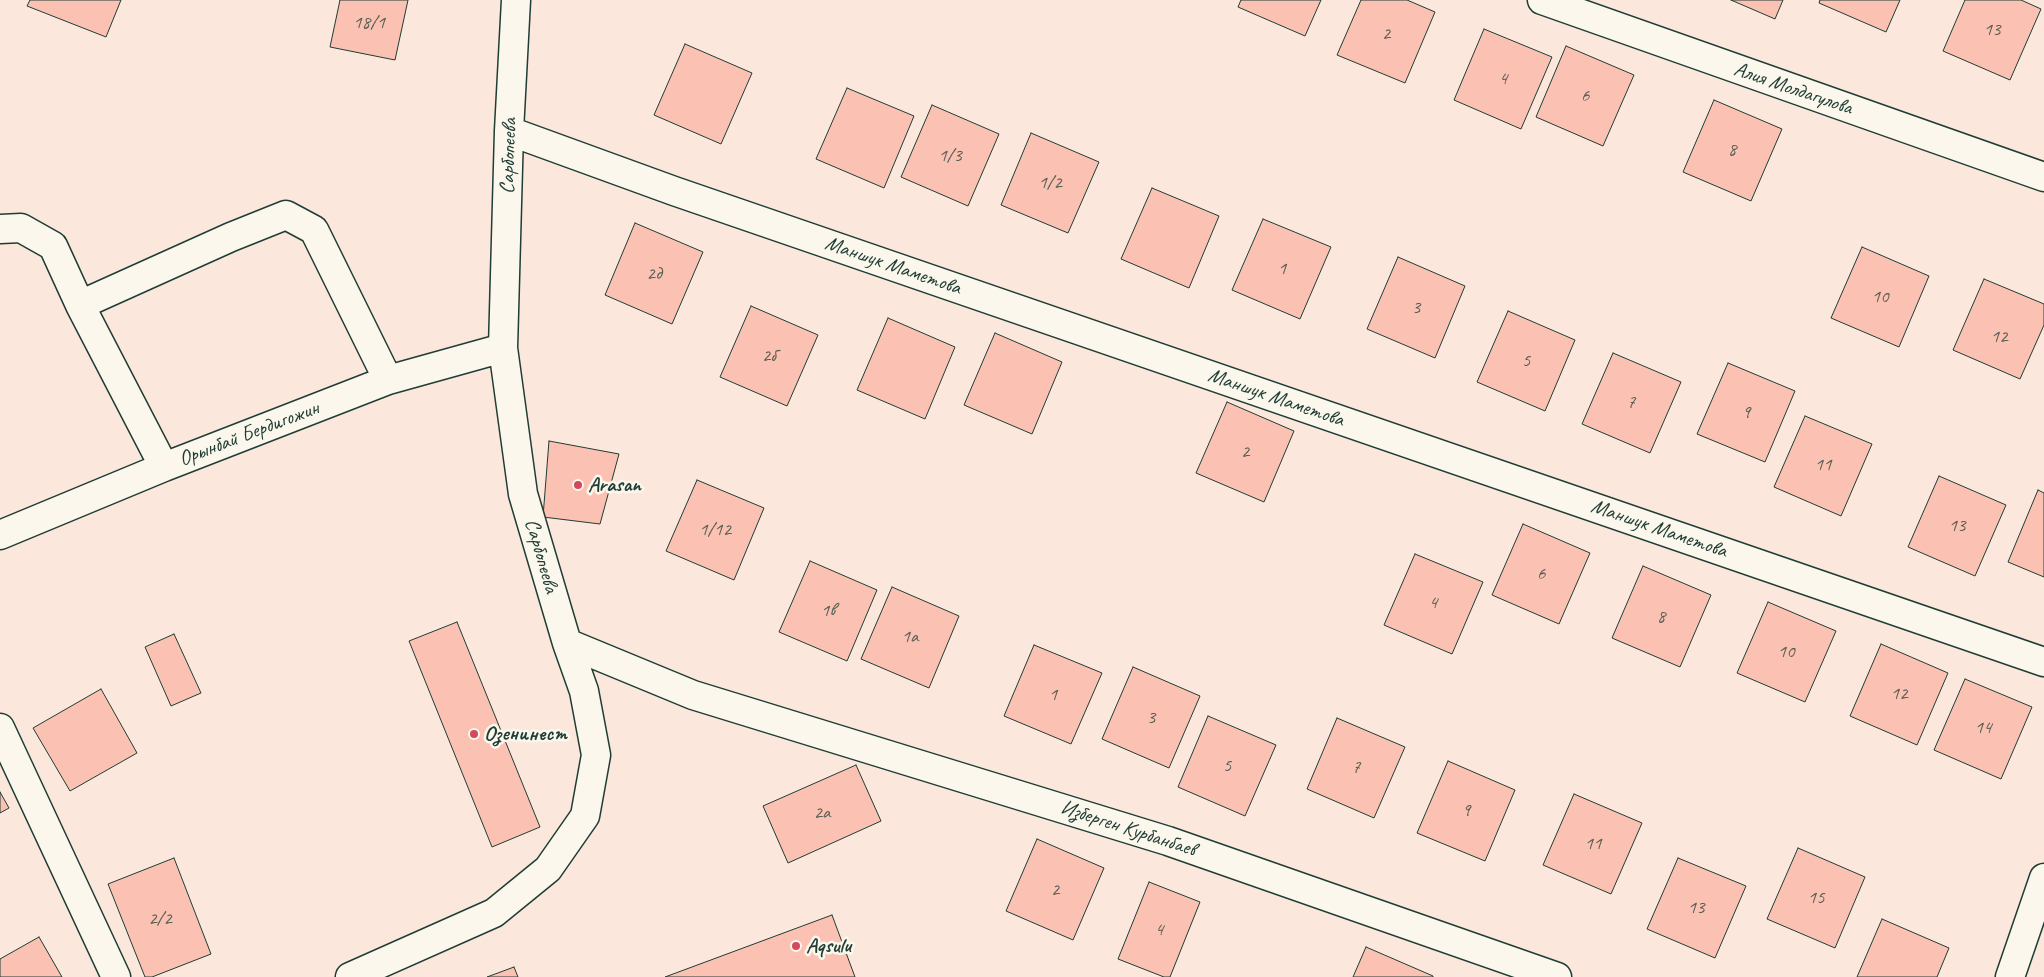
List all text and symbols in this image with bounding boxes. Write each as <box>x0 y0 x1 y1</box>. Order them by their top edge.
house number: 18/1 <box>353 12 385 34</box>
house number: 13 <box>1983 19 2001 41</box>
house number: 2 <box>1382 23 1390 45</box>
street label: Алия Молдагулова <box>1730 57 1856 121</box>
house number: 4 <box>1499 68 1507 90</box>
house number: 6 <box>1581 85 1589 107</box>
street label: Сарбопеева <box>495 118 523 194</box>
house number: 8 <box>1728 139 1736 161</box>
house number: 1/3 <box>938 145 962 167</box>
house number: 1/2 <box>1038 172 1062 194</box>
street label: Маншук Маметова <box>822 231 964 301</box>
house number: 1 <box>1278 258 1286 280</box>
house number: 2д <box>646 263 662 285</box>
house number: 10 <box>1871 286 1889 308</box>
house number: 3 <box>1412 297 1420 319</box>
house number: 12 <box>1990 326 2008 348</box>
house number: 2б <box>762 345 776 367</box>
house number: 5 <box>1522 350 1530 372</box>
street label: Маншук Маметова <box>1205 363 1347 433</box>
house number: 7 <box>1627 392 1635 414</box>
street label: Орынбай Бердигожин <box>175 396 323 472</box>
house number: 9 <box>1742 402 1750 424</box>
house number: 2 <box>1241 441 1249 463</box>
house number: 11 <box>1814 454 1832 476</box>
place label: Arasan <box>588 472 641 498</box>
marker: Arasan <box>572 479 584 491</box>
street label: Маншук Маметова <box>1588 494 1730 564</box>
house number: 13 <box>1948 515 1966 537</box>
street label: Сарбопеева <box>518 516 564 596</box>
house number: 1/12 <box>699 519 731 541</box>
house number: 6 <box>1537 563 1545 585</box>
house number: 4 <box>1429 592 1437 614</box>
house number: 1в <box>821 600 835 622</box>
house number: 8 <box>1657 606 1665 628</box>
house number: 1а <box>902 626 918 648</box>
house number: 10 <box>1777 641 1795 663</box>
house number: 12 <box>1890 683 1908 705</box>
house number: 1 <box>1049 684 1057 706</box>
house number: 3 <box>1147 707 1155 729</box>
house number: 14 <box>1974 717 1992 739</box>
place label: Озенинест <box>484 721 567 747</box>
marker: Озенинест <box>468 728 480 740</box>
house number: 5 <box>1223 755 1231 777</box>
house number: 7 <box>1352 757 1360 779</box>
street label: Изберген Курбанбаев <box>1057 795 1199 863</box>
house number: 9 <box>1462 800 1470 822</box>
house number: 2а <box>814 802 830 824</box>
house number: 11 <box>1584 833 1602 855</box>
house number: 2 <box>1051 879 1059 901</box>
house number: 15 <box>1807 887 1825 909</box>
house number: 13 <box>1687 897 1705 919</box>
house number: 2/2 <box>148 908 172 930</box>
house number: 4 <box>1155 919 1163 941</box>
place label: Aqsulu <box>806 933 851 959</box>
marker: Aqsulu <box>790 940 802 952</box>

